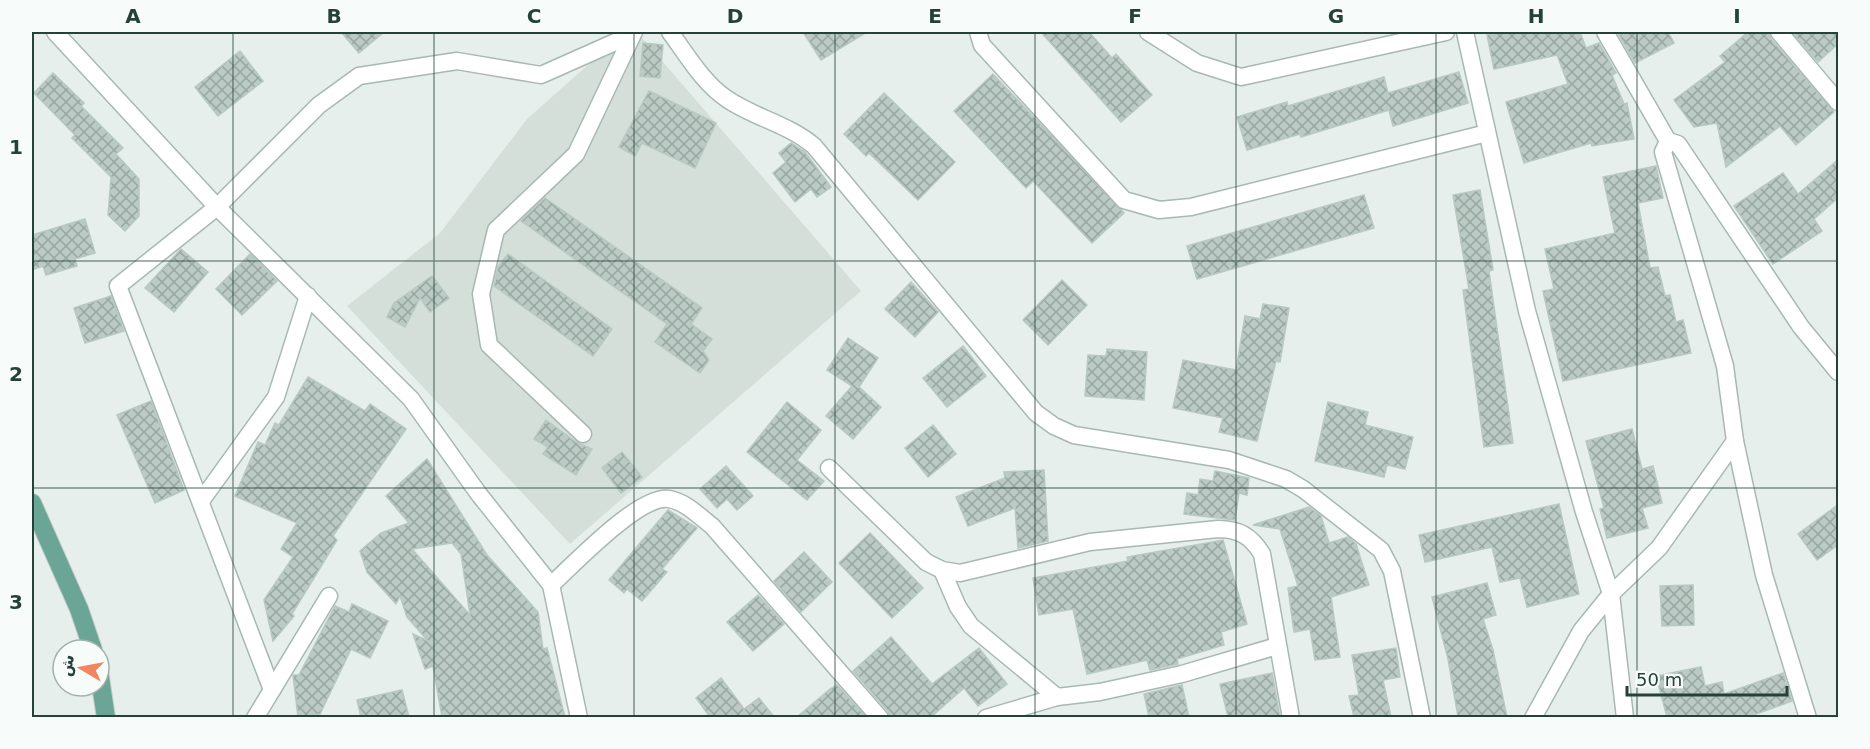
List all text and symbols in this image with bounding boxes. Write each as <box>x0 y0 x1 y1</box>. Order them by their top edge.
text: A <box>125 4 141 28</box>
text: B <box>326 4 342 28</box>
text: C <box>527 4 541 28</box>
text: D <box>727 4 743 28</box>
text: E <box>928 4 942 28</box>
text: F <box>1128 4 1142 28</box>
text: G <box>1328 4 1344 28</box>
text: H <box>1528 4 1544 28</box>
text: I <box>1733 4 1741 28</box>
text: 1 <box>9 135 23 159</box>
text: 2 <box>9 362 23 386</box>
text: 3 <box>9 590 23 614</box>
north arrow <box>51 638 111 698</box>
text: ش <box>55 653 78 678</box>
scale bar <box>1627 659 1788 697</box>
text: 50 m <box>1636 669 1682 690</box>

